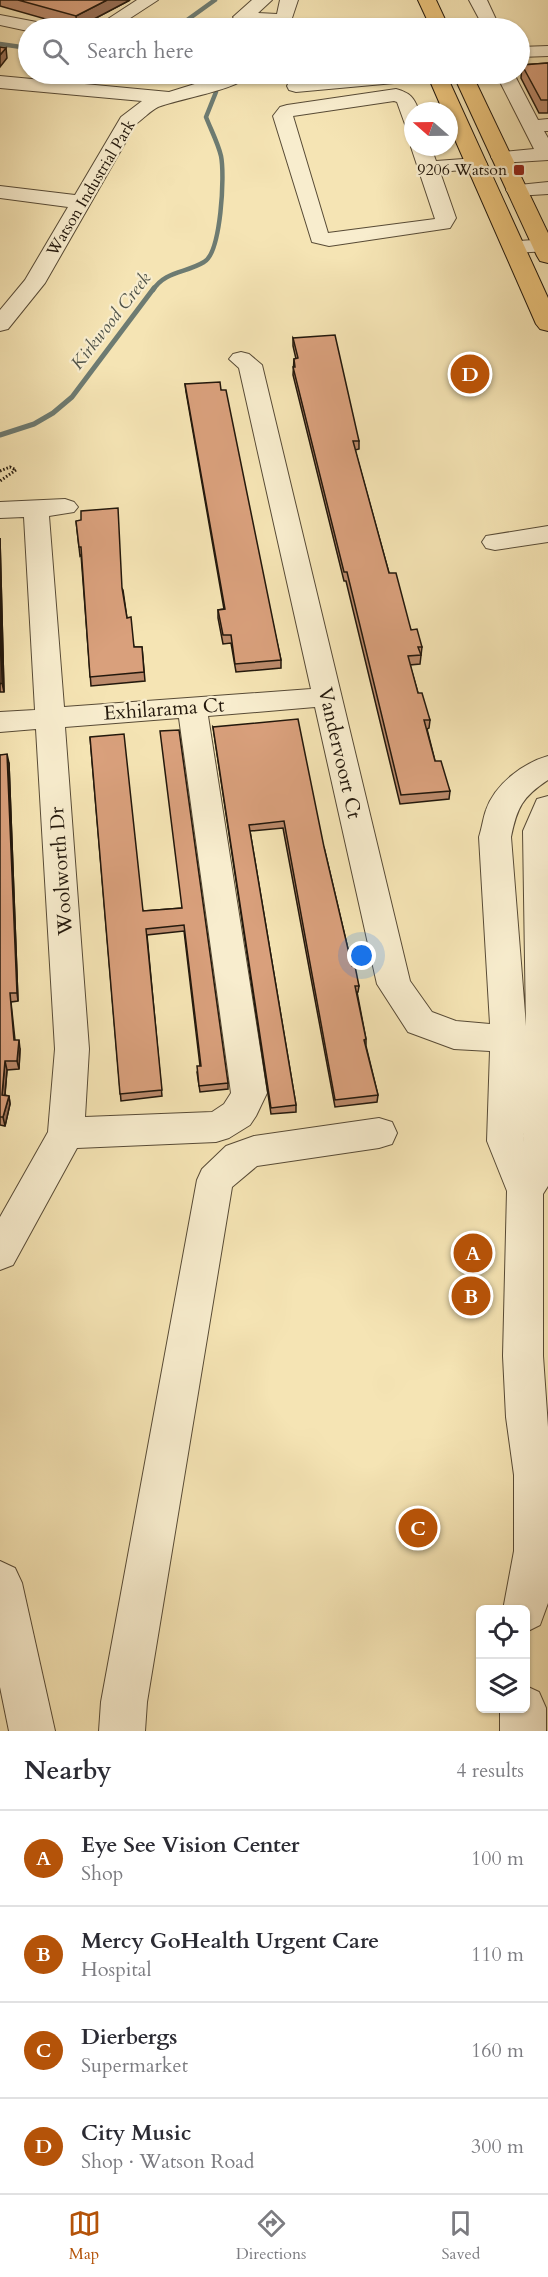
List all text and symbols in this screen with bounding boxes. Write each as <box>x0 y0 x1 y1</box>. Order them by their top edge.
search box <box>18 18 530 84</box>
icon: search <box>39 35 72 68</box>
text: Search here <box>87 36 194 66</box>
north arrow <box>404 102 458 156</box>
street label: Watson Industrial Park <box>41 115 141 261</box>
place label: 9206 Watson <box>417 159 507 181</box>
marker: 9206 Watson <box>512 163 526 177</box>
water label: Kirkwood Creek <box>65 267 157 375</box>
pin: D <box>450 352 490 397</box>
street label: Vandervoort Ct <box>312 685 368 822</box>
street label: Exhilarama Ct <box>103 691 226 727</box>
street label: Woolworth Dr <box>43 805 79 937</box>
your location <box>347 941 376 970</box>
pin: A <box>454 1230 492 1276</box>
pin: B <box>452 1274 490 1318</box>
pin: C <box>398 1506 438 1550</box>
map controls <box>476 1605 530 1713</box>
button: locate <box>476 1605 530 1659</box>
button: layers <box>476 1659 530 1713</box>
text: Nearby <box>24 1753 112 1788</box>
text: 4 results <box>456 1757 524 1784</box>
text: Eye See Vision Center <box>81 1830 299 1860</box>
text: A <box>36 1845 51 1872</box>
text: 100 m <box>471 1845 524 1872</box>
text: Shop <box>81 1860 123 1887</box>
text: Mercy GoHealth Urgent Care <box>81 1926 379 1956</box>
text: B <box>36 1941 51 1968</box>
text: 110 m <box>471 1941 524 1968</box>
text: Hospital <box>81 1956 152 1983</box>
text: Dierbergs <box>81 2022 178 2052</box>
text: C <box>36 2037 51 2064</box>
text: 160 m <box>471 2037 524 2064</box>
text: Supermarket <box>81 2052 188 2079</box>
text: City Music <box>81 2118 191 2148</box>
text: D <box>35 2133 52 2160</box>
text: 300 m <box>471 2133 524 2160</box>
text: Shop · Watson Road <box>81 2148 255 2175</box>
tab: Map <box>68 2207 101 2265</box>
tab: Directions <box>236 2207 306 2265</box>
tab: Saved <box>442 2207 480 2265</box>

